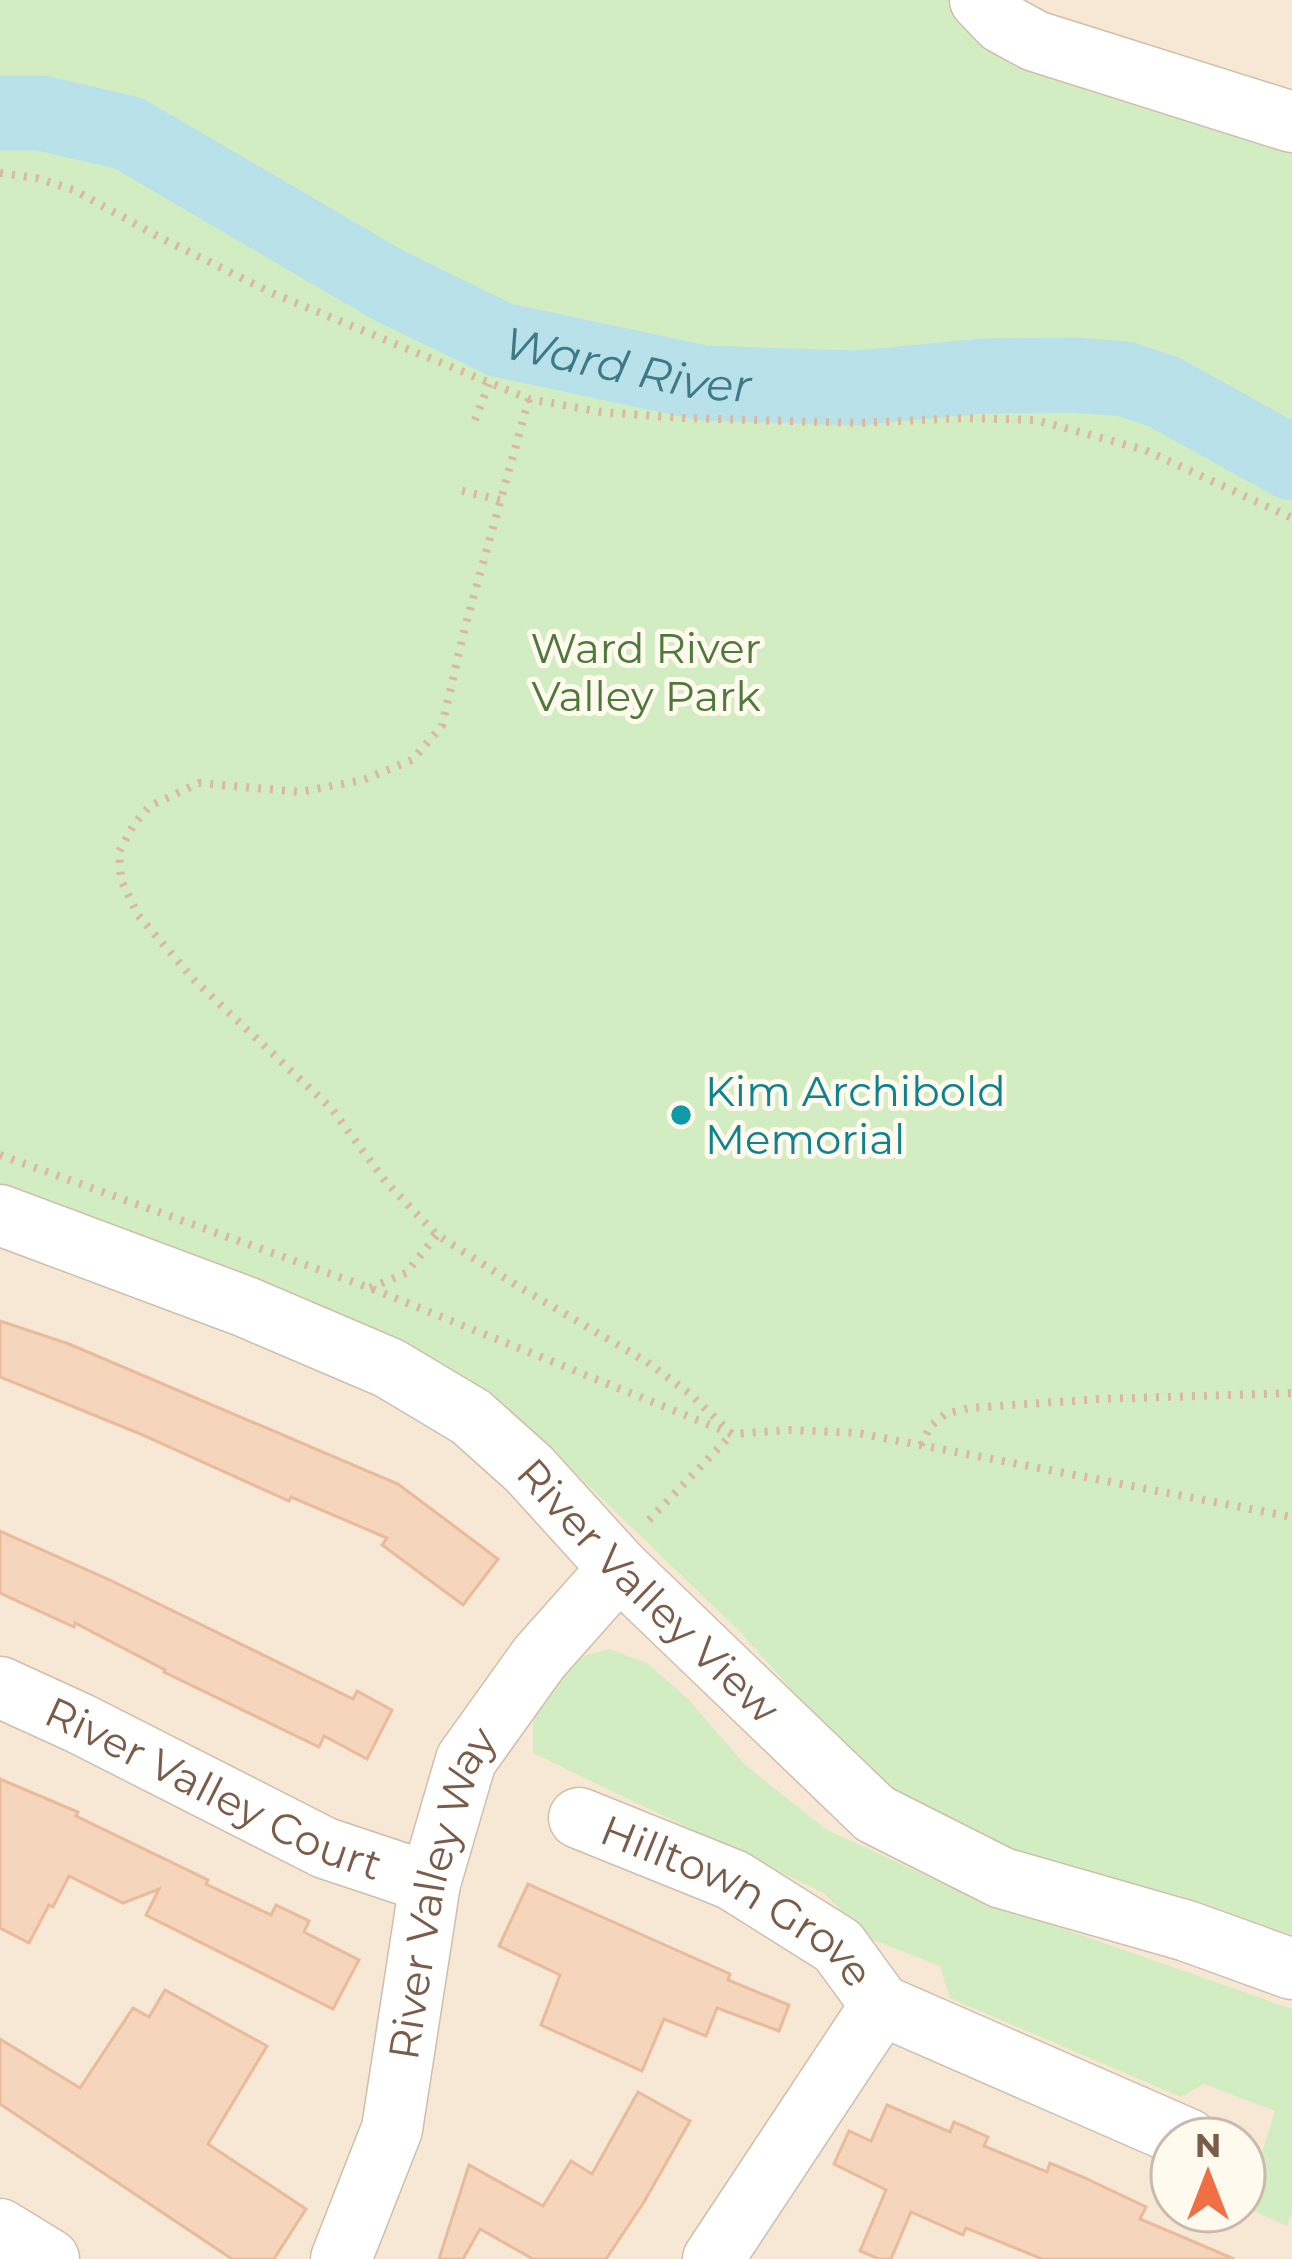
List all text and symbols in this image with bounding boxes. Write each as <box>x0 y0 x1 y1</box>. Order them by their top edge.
water label: Ward River <box>500 314 753 412</box>
park label: Ward River Valley Park <box>531 622 761 722</box>
place label: Kim Archibold Memorial <box>705 1065 1006 1165</box>
marker: Kim Archibold Memorial <box>668 1102 694 1128</box>
street label: River Valley View <box>506 1447 790 1734</box>
street label: River Valley Court <box>37 1685 389 1891</box>
street label: River Valley Way <box>377 1716 508 2063</box>
street label: Hilltown Grove <box>593 1804 885 1997</box>
north arrow <box>1148 2115 1268 2235</box>
text: N <box>1195 2125 1221 2165</box>

